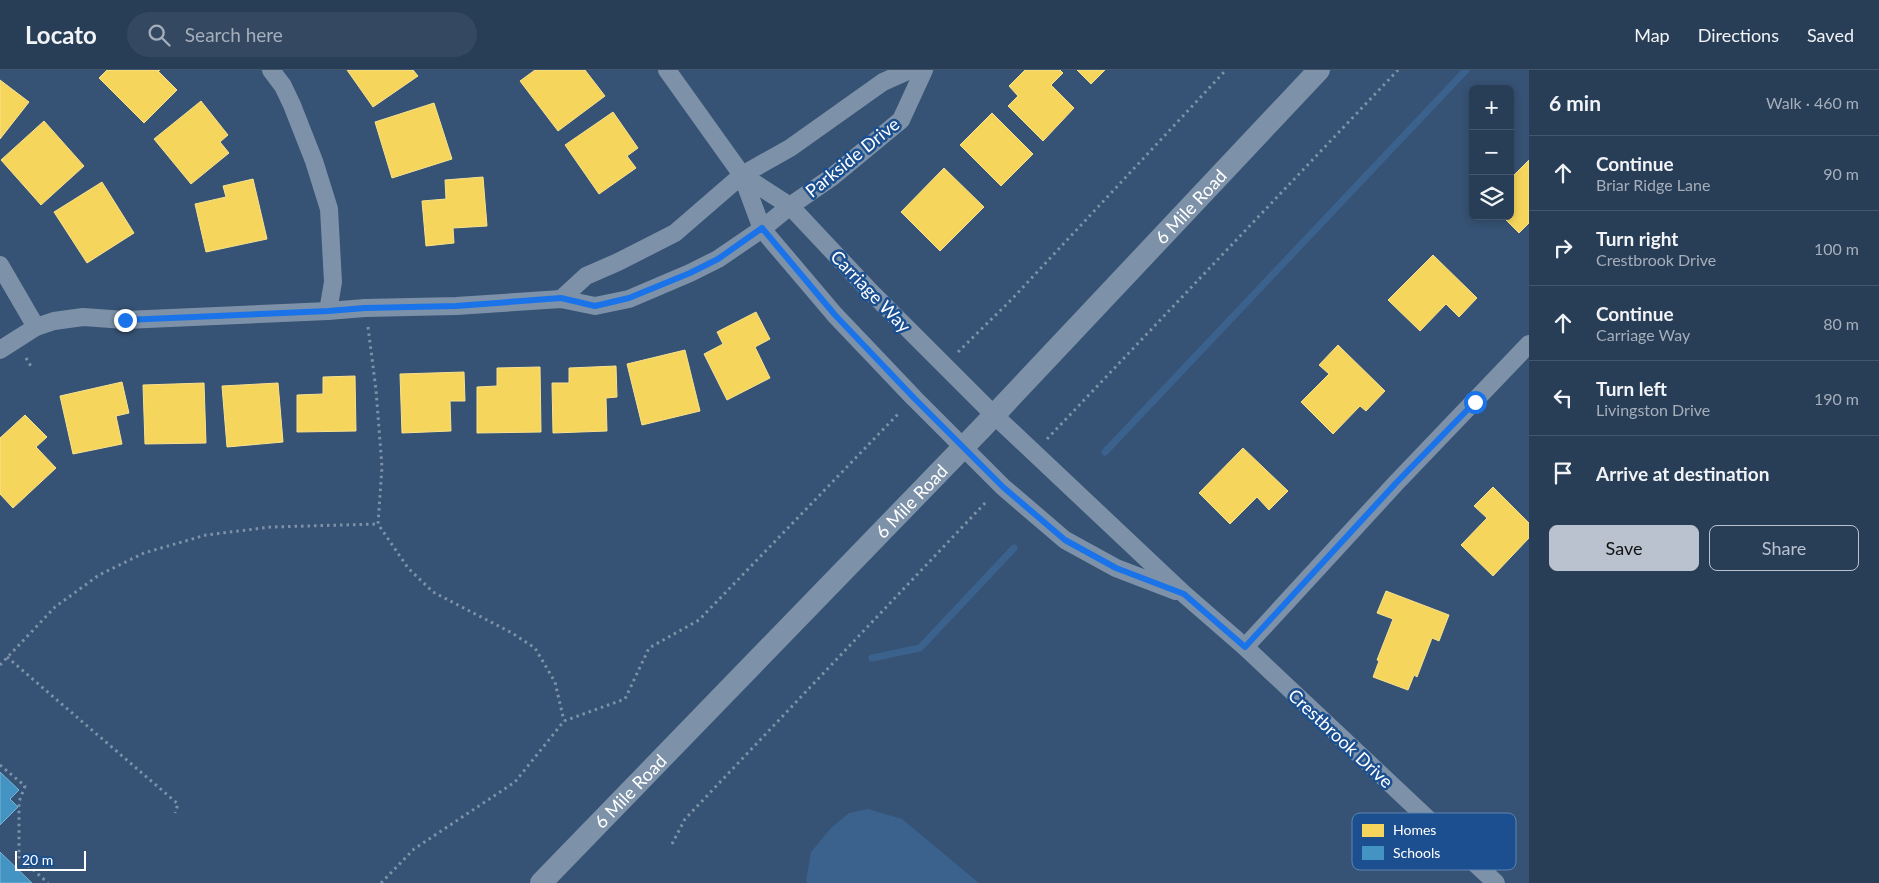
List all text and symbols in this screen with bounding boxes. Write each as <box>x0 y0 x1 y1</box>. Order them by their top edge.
search box <box>127 12 477 57</box>
text: Locato <box>25 20 97 49</box>
icon: search <box>145 21 173 49</box>
text: Search here <box>185 23 283 46</box>
text: Map <box>1634 24 1670 46</box>
text: Directions <box>1698 24 1779 46</box>
text: Saved <box>1807 24 1854 46</box>
map controls <box>1469 85 1514 220</box>
button: + <box>1469 85 1514 130</box>
text: 6 min <box>1549 90 1601 115</box>
text: Walk · 460 m <box>1766 93 1859 112</box>
street label: Parkside Drive <box>801 112 903 202</box>
button: − <box>1469 130 1514 175</box>
text: Continue <box>1596 152 1674 175</box>
icon: ahead <box>1549 159 1577 187</box>
text: 90 m <box>1823 164 1859 183</box>
street label: 6 Mile Road <box>1150 165 1231 248</box>
button: layers <box>1469 175 1514 220</box>
text: Briar Ridge Lane <box>1596 175 1710 194</box>
text: Turn right <box>1596 227 1678 250</box>
icon: right <box>1549 234 1577 262</box>
text: 100 m <box>1814 239 1859 258</box>
street label: Carriage Way <box>826 245 916 337</box>
text: Crestbrook Drive <box>1596 250 1716 269</box>
text: Continue <box>1596 302 1674 325</box>
route end <box>114 309 137 332</box>
icon: ahead <box>1549 309 1577 337</box>
text: 80 m <box>1823 314 1859 333</box>
text: Carriage Way <box>1596 325 1690 344</box>
text: Turn left <box>1596 377 1667 400</box>
icon: left <box>1549 384 1577 412</box>
text: 190 m <box>1814 389 1859 408</box>
route start <box>1464 391 1487 414</box>
text: Livingston Drive <box>1596 400 1710 419</box>
street label: 6 Mile Road <box>871 459 952 542</box>
icon: arrive <box>1549 459 1577 487</box>
text: Arrive at destination <box>1596 462 1769 485</box>
button: Save <box>1549 525 1699 571</box>
button: Share <box>1709 525 1859 571</box>
street label: Crestbrook Drive <box>1284 684 1398 792</box>
street label: 6 Mile Road <box>589 750 671 833</box>
legend <box>1352 813 1516 870</box>
text: Homes <box>1393 821 1436 838</box>
text: Schools <box>1393 844 1440 861</box>
scale bar <box>15 848 86 871</box>
text: 20 m <box>22 851 53 868</box>

